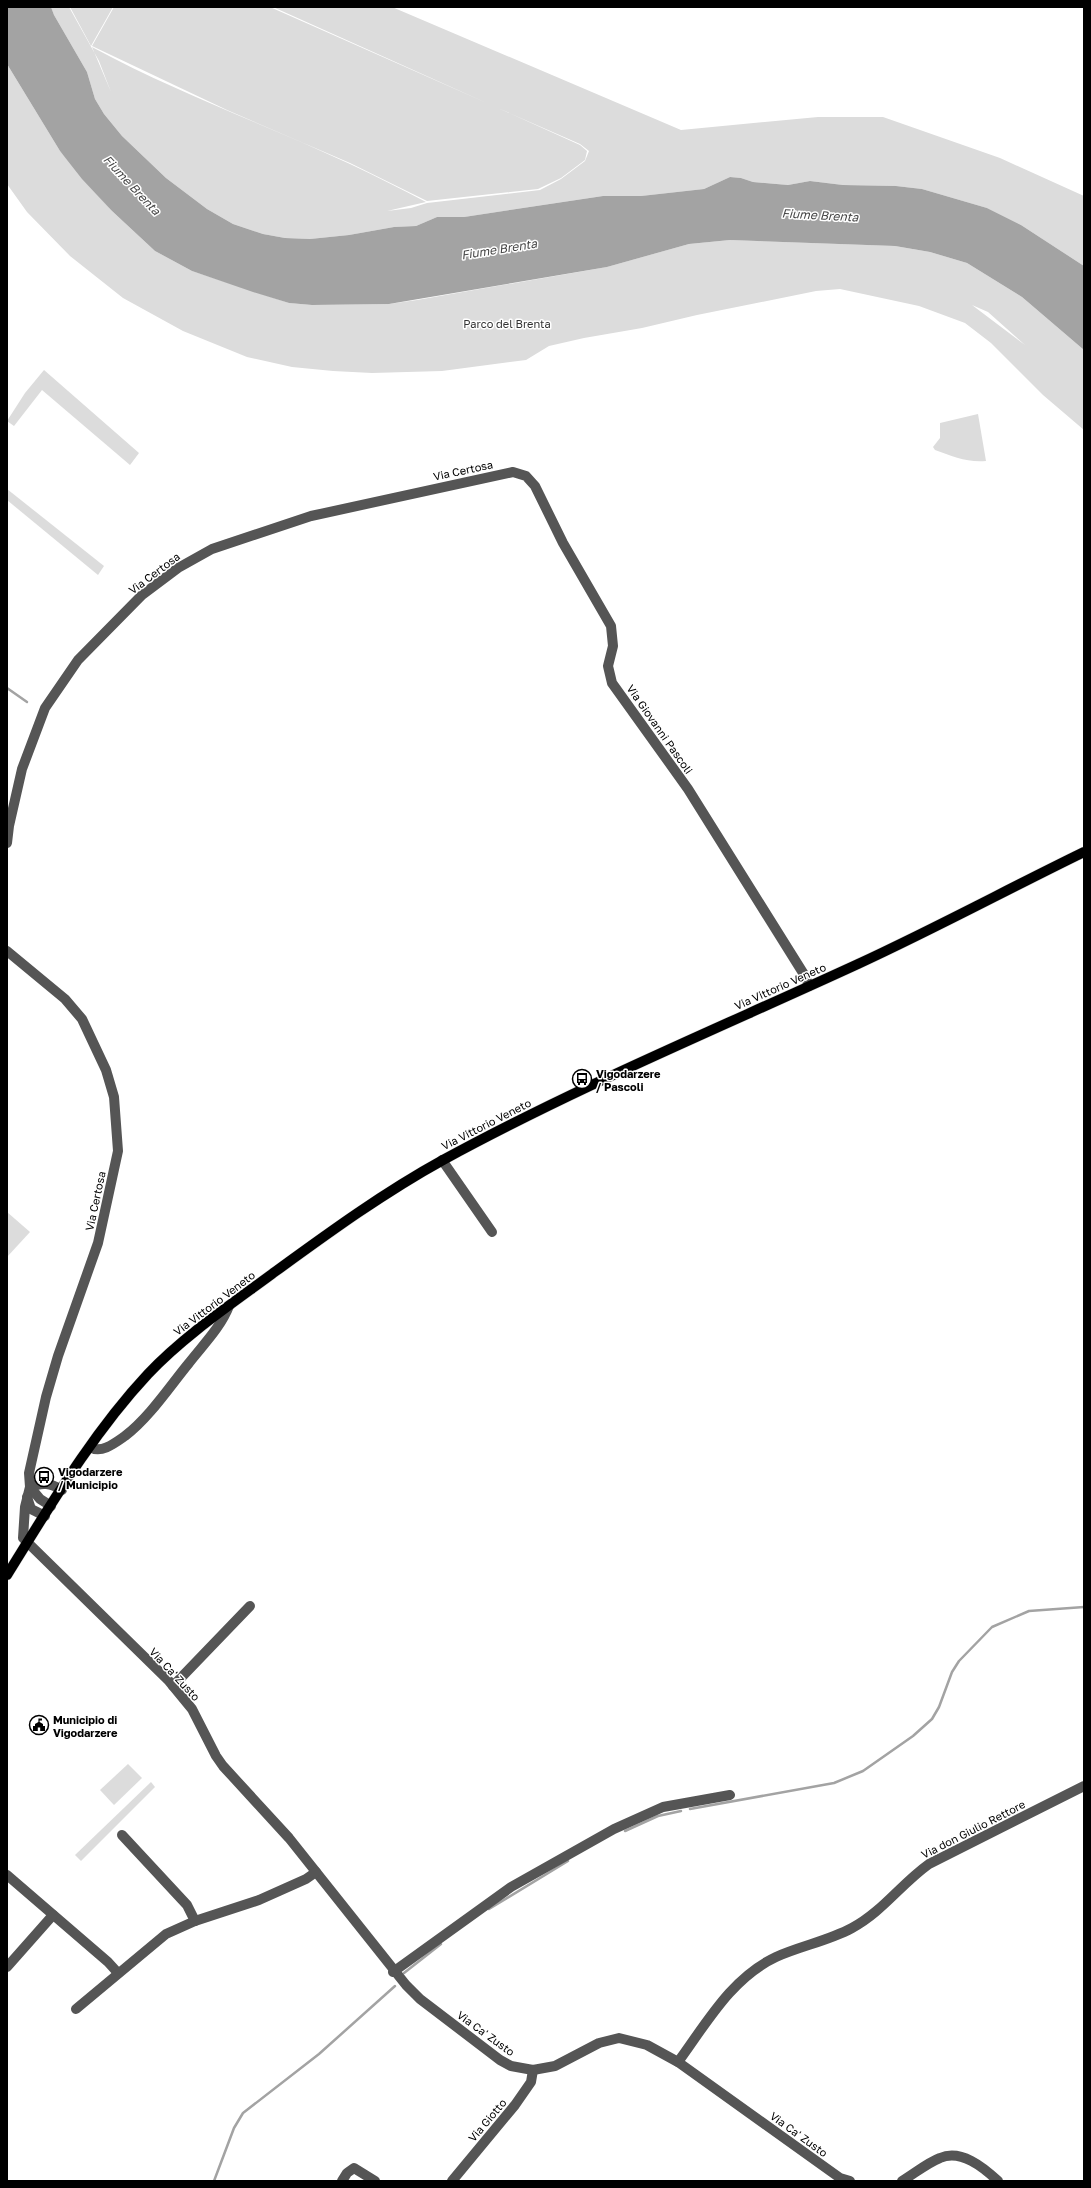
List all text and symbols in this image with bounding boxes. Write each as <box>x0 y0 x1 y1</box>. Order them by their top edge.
water label: Fiume Brenta <box>100 152 164 219</box>
water label: Fiume Brenta <box>781 206 860 225</box>
water label: Fiume Brenta <box>460 235 539 262</box>
park label: Parco del Brenta <box>463 317 551 330</box>
street label: Via Certosa <box>432 457 494 483</box>
street label: Via Certosa <box>126 550 182 596</box>
street label: Via Giovanni Pascoli <box>624 682 696 776</box>
street label: Via Vittorio Veneto <box>732 960 828 1012</box>
place label: Vigodarzere / Pascoli <box>596 1067 661 1093</box>
bus stop icon: Vigodarzere / Pascoli <box>571 1068 593 1090</box>
street label: Via Vittorio Veneto <box>439 1096 533 1152</box>
street label: Via Certosa <box>82 1170 108 1232</box>
street label: Via Vittorio Veneto <box>171 1268 258 1338</box>
place label: Vigodarzere / Municipio <box>58 1465 123 1491</box>
bus stop icon: Vigodarzere / Municipio <box>33 1466 55 1488</box>
street label: Via Ca' Zusto <box>147 1645 203 1704</box>
place label: Municipio di Vigodarzere <box>53 1713 118 1739</box>
public building icon: Municipio di Vigodarzere <box>28 1714 50 1736</box>
street label: Via don Giulio Rettore <box>919 1797 1027 1861</box>
street label: Via Ca' Zusto <box>455 2008 518 2058</box>
street label: Via Giotto <box>465 2096 509 2144</box>
street label: Via Ca' Zusto <box>768 2109 831 2159</box>

